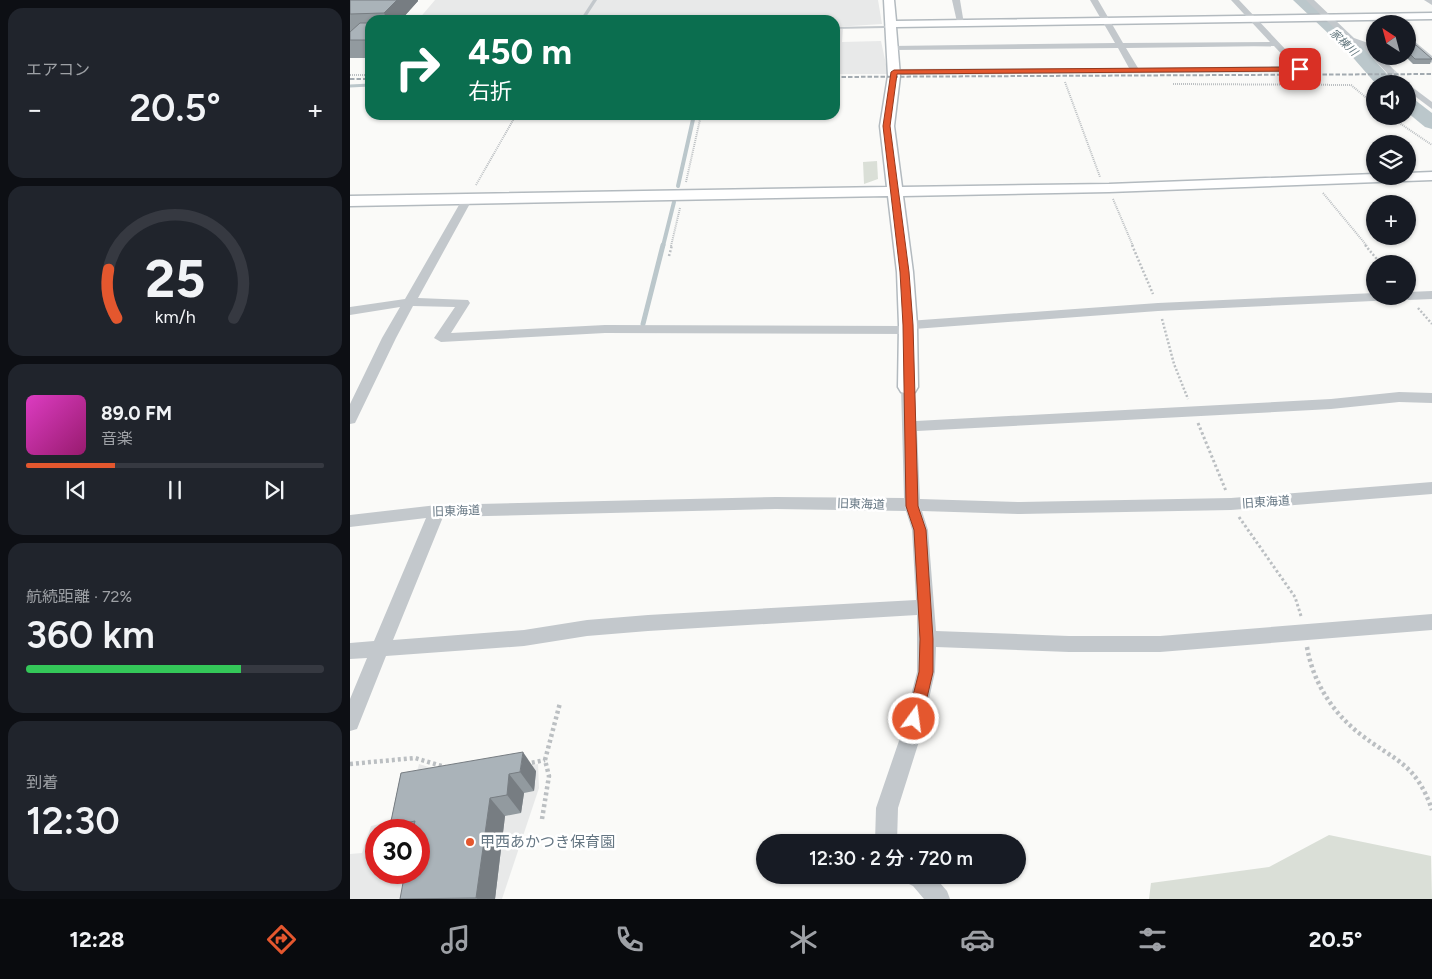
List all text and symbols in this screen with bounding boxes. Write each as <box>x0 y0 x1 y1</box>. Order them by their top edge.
north arrow <box>1366 15 1416 65</box>
map controls <box>1366 15 1416 305</box>
water label: 家棟川 <box>1327 26 1361 59</box>
text: 450 m <box>468 31 572 73</box>
icon: right <box>385 35 450 100</box>
pin <box>1279 48 1321 90</box>
icon: arrive <box>1286 55 1314 83</box>
text: エアコン <box>26 60 90 79</box>
button: sound <box>1366 75 1416 125</box>
text: 右折 <box>468 78 512 105</box>
text: 20.5° <box>129 85 221 131</box>
text: − <box>26 92 43 126</box>
text: + <box>307 92 324 126</box>
button: layers <box>1366 135 1416 185</box>
button: + <box>1366 195 1416 245</box>
text: 25 <box>145 248 205 310</box>
button: − <box>1366 255 1416 305</box>
text: km/h <box>155 306 195 327</box>
text: 89.0 FM <box>101 402 172 425</box>
text: 音楽 <box>101 429 133 448</box>
icon: previous <box>62 476 90 504</box>
icon: pause <box>161 476 189 504</box>
icon: next <box>260 476 288 504</box>
street label: 旧東海道 <box>1242 493 1290 511</box>
street label: 旧東海道 <box>837 496 885 512</box>
street label: 旧東海道 <box>432 503 480 519</box>
text: 航続距離 · 72% <box>26 587 132 606</box>
text: 360 km <box>26 612 155 658</box>
position arrow <box>887 692 939 744</box>
text: 到着 <box>26 773 58 792</box>
text: 12:30 <box>26 798 120 844</box>
speed limit sign: 30 <box>365 819 430 884</box>
place label: 甲西あかつき保育園 <box>480 833 615 851</box>
marker: 甲西あかつき保育園 <box>464 836 476 848</box>
text: 12:30 · 2 分 · 720 m <box>809 847 973 870</box>
icon: directions <box>264 922 299 957</box>
icon: music <box>438 922 473 957</box>
icon: phone <box>612 922 647 957</box>
icon: climate <box>786 922 821 957</box>
icon: car <box>960 922 995 957</box>
icon: filters <box>1135 922 1170 957</box>
text: 12:28 <box>70 926 124 953</box>
text: 20.5° <box>1309 926 1362 953</box>

